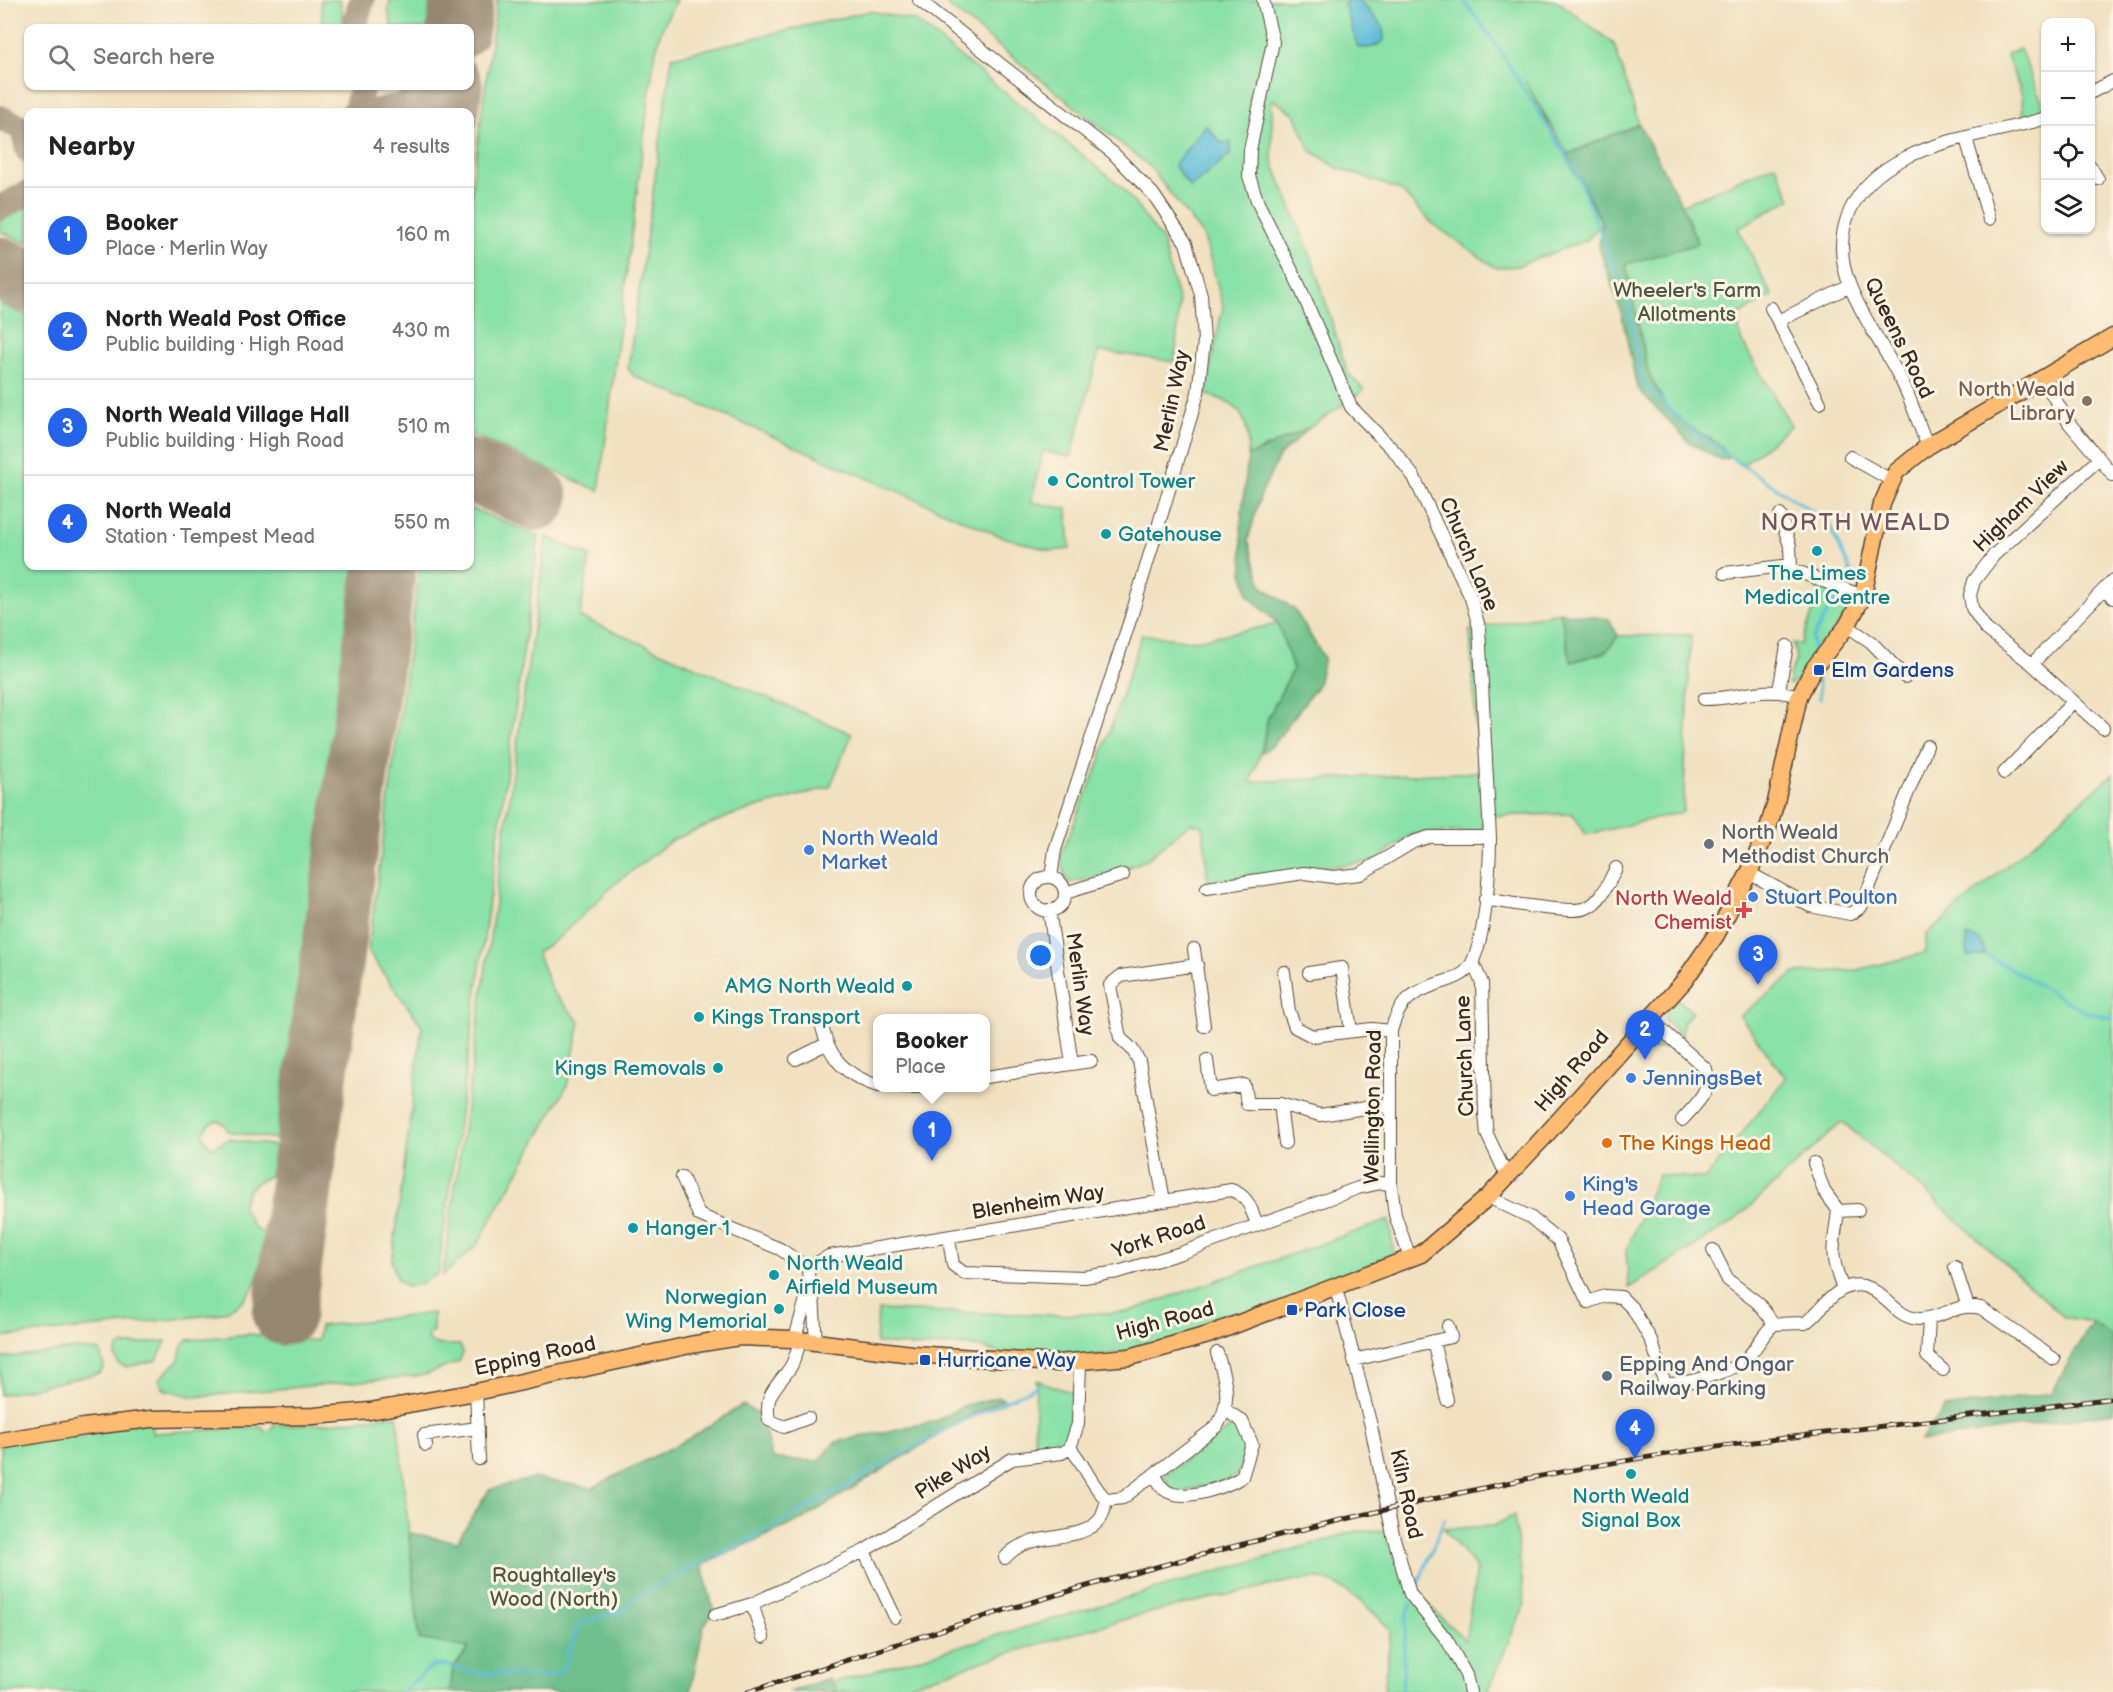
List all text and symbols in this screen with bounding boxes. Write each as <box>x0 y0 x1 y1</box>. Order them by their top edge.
map controls <box>2041 18 2095 234</box>
button: + <box>2041 18 2095 72</box>
search box <box>24 24 474 90</box>
icon: search <box>45 41 78 74</box>
text: Search here <box>93 44 215 71</box>
button: − <box>2041 72 2095 126</box>
button: locate <box>2041 126 2095 180</box>
text: Nearby <box>48 132 135 163</box>
text: 4 results <box>372 135 450 159</box>
button: layers <box>2041 180 2095 234</box>
text: Booker <box>105 210 178 237</box>
text: 1 <box>63 223 72 247</box>
text: 160 m <box>396 223 450 247</box>
text: Place · Merlin Way <box>105 237 268 261</box>
street label: Queens Road <box>1859 273 1939 403</box>
park label: Wheeler's Farm Allotments <box>1613 278 1761 327</box>
text: North Weald Post Office <box>105 306 346 333</box>
text: 2 <box>62 319 73 343</box>
text: 430 m <box>392 319 450 343</box>
text: Public building · High Road <box>105 333 344 357</box>
street label: Merlin Way <box>1149 347 1195 454</box>
place label: North Weald Library <box>1958 377 2076 426</box>
marker: North Weald Library <box>2080 394 2094 408</box>
text: North Weald Village Hall <box>105 402 350 429</box>
text: 3 <box>62 415 73 439</box>
text: 510 m <box>397 415 450 439</box>
text: Public building · High Road <box>105 429 344 453</box>
street label: Higham View <box>1968 454 2074 558</box>
place label: Control Tower <box>1065 469 1196 494</box>
marker: Control Tower <box>1046 474 1060 488</box>
street label: Church Lane <box>1434 493 1504 615</box>
text: North Weald <box>105 498 231 525</box>
district label: NORTH WEALD <box>1760 508 1952 537</box>
text: 4 <box>62 511 73 535</box>
text: 550 m <box>393 511 450 535</box>
place label: Gatehouse <box>1118 522 1222 547</box>
text: Station · Tempest Mead <box>105 525 315 549</box>
marker: Gatehouse <box>1099 527 1113 541</box>
marker: The Limes Medical Centre <box>1810 544 1824 558</box>
place label: The Limes Medical Centre <box>1744 561 1890 610</box>
place label: Elm Gardens <box>1831 658 1954 683</box>
marker: Elm Gardens <box>1812 663 1826 677</box>
place label: North Weald Methodist Church <box>1721 820 1889 869</box>
place label: North Weald Market <box>821 826 938 875</box>
marker: North Weald Methodist Church <box>1702 837 1716 851</box>
marker: North Weald Market <box>802 843 816 857</box>
place label: Stuart Poulton <box>1765 885 1898 910</box>
place label: North Weald Chemist <box>1615 886 1733 935</box>
marker: Stuart Poulton <box>1746 890 1760 904</box>
marker: North Weald Chemist <box>1737 903 1751 917</box>
street label: Merlin Way <box>1060 931 1100 1038</box>
pin: 3 <box>1738 936 1778 985</box>
your location <box>1026 941 1055 970</box>
place label: AMG North Weald <box>725 974 895 999</box>
marker: AMG North Weald <box>900 979 914 993</box>
street label: Church Lane <box>1450 995 1480 1117</box>
place label: Kings Transport <box>711 1005 861 1030</box>
marker: Kings Transport <box>692 1010 706 1024</box>
pin: 2 <box>1626 1010 1664 1060</box>
popup <box>873 1014 990 1092</box>
street label: High Road <box>1530 1025 1614 1117</box>
text: Booker <box>895 1028 968 1055</box>
street label: Wellington Road <box>1359 1029 1387 1185</box>
text: Place <box>895 1055 946 1079</box>
place label: Kings Removals <box>554 1056 706 1081</box>
marker: Kings Removals <box>711 1061 725 1075</box>
place label: JenningsBet <box>1643 1066 1763 1091</box>
marker: JenningsBet <box>1624 1071 1638 1085</box>
pin: 1 <box>912 1112 952 1161</box>
place label: The Kings Head <box>1619 1131 1771 1156</box>
marker: The Kings Head <box>1600 1136 1614 1150</box>
place label: King's Head Garage <box>1582 1172 1711 1221</box>
street label: Blenheim Way <box>970 1179 1106 1225</box>
marker: King's Head Garage <box>1563 1189 1577 1203</box>
street label: York Road <box>1108 1210 1209 1264</box>
place label: Hanger 1 <box>645 1216 730 1241</box>
marker: Hanger 1 <box>626 1221 640 1235</box>
place label: North Weald Airfield Museum <box>786 1251 938 1300</box>
marker: North Weald Airfield Museum <box>767 1268 781 1282</box>
place label: Norwegian Wing Memorial <box>625 1285 767 1334</box>
street label: High Road <box>1113 1296 1217 1346</box>
place label: Park Close <box>1304 1298 1406 1323</box>
marker: Norwegian Wing Memorial <box>772 1302 786 1316</box>
marker: Park Close <box>1285 1303 1299 1317</box>
street label: Epping Road <box>472 1331 598 1381</box>
place label: Hurricane Way <box>937 1348 1076 1373</box>
place label: Epping And Ongar Railway Parking <box>1619 1352 1794 1401</box>
marker: Hurricane Way <box>918 1353 932 1367</box>
marker: Epping And Ongar Railway Parking <box>1600 1369 1614 1383</box>
pin: 4 <box>1616 1410 1654 1459</box>
street label: Pike Way <box>910 1439 996 1505</box>
street label: Kiln Road <box>1384 1447 1428 1541</box>
marker: North Weald Signal Box <box>1624 1467 1638 1481</box>
place label: North Weald Signal Box <box>1572 1484 1690 1533</box>
park label: Roughtalley's Wood (North) <box>490 1563 618 1612</box>

